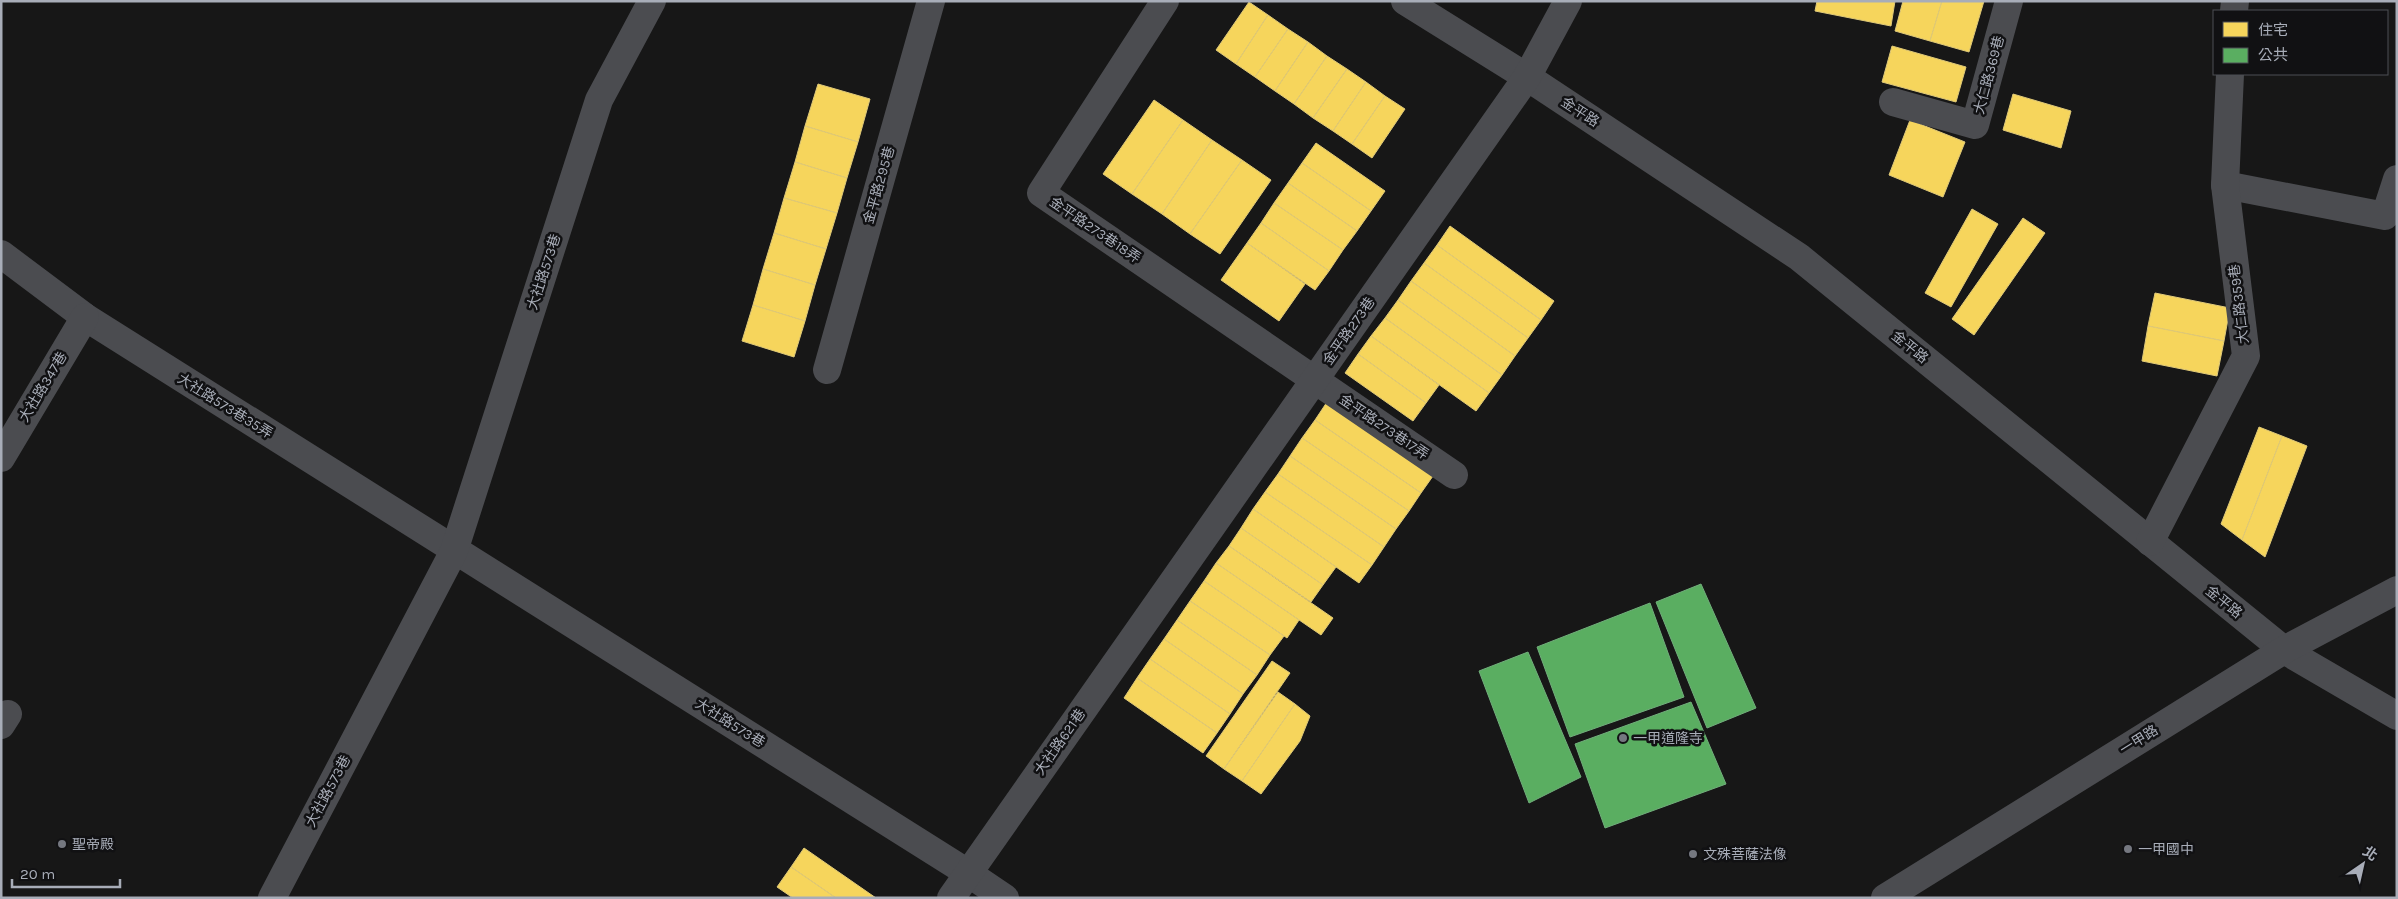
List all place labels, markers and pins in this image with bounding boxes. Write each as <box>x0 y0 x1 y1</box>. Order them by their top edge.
place label: 一甲道隆寺 <box>1633 730 1703 747</box>
marker: 一甲道隆寺 <box>1617 732 1629 744</box>
place label: 聖帝殿 <box>72 836 114 853</box>
marker: 聖帝殿 <box>56 838 68 850</box>
place label: 一甲國中 <box>2138 841 2194 858</box>
marker: 一甲國中 <box>2122 843 2134 855</box>
place label: 文殊菩薩法像 <box>1703 846 1787 863</box>
marker: 文殊菩薩法像 <box>1687 848 1699 860</box>

